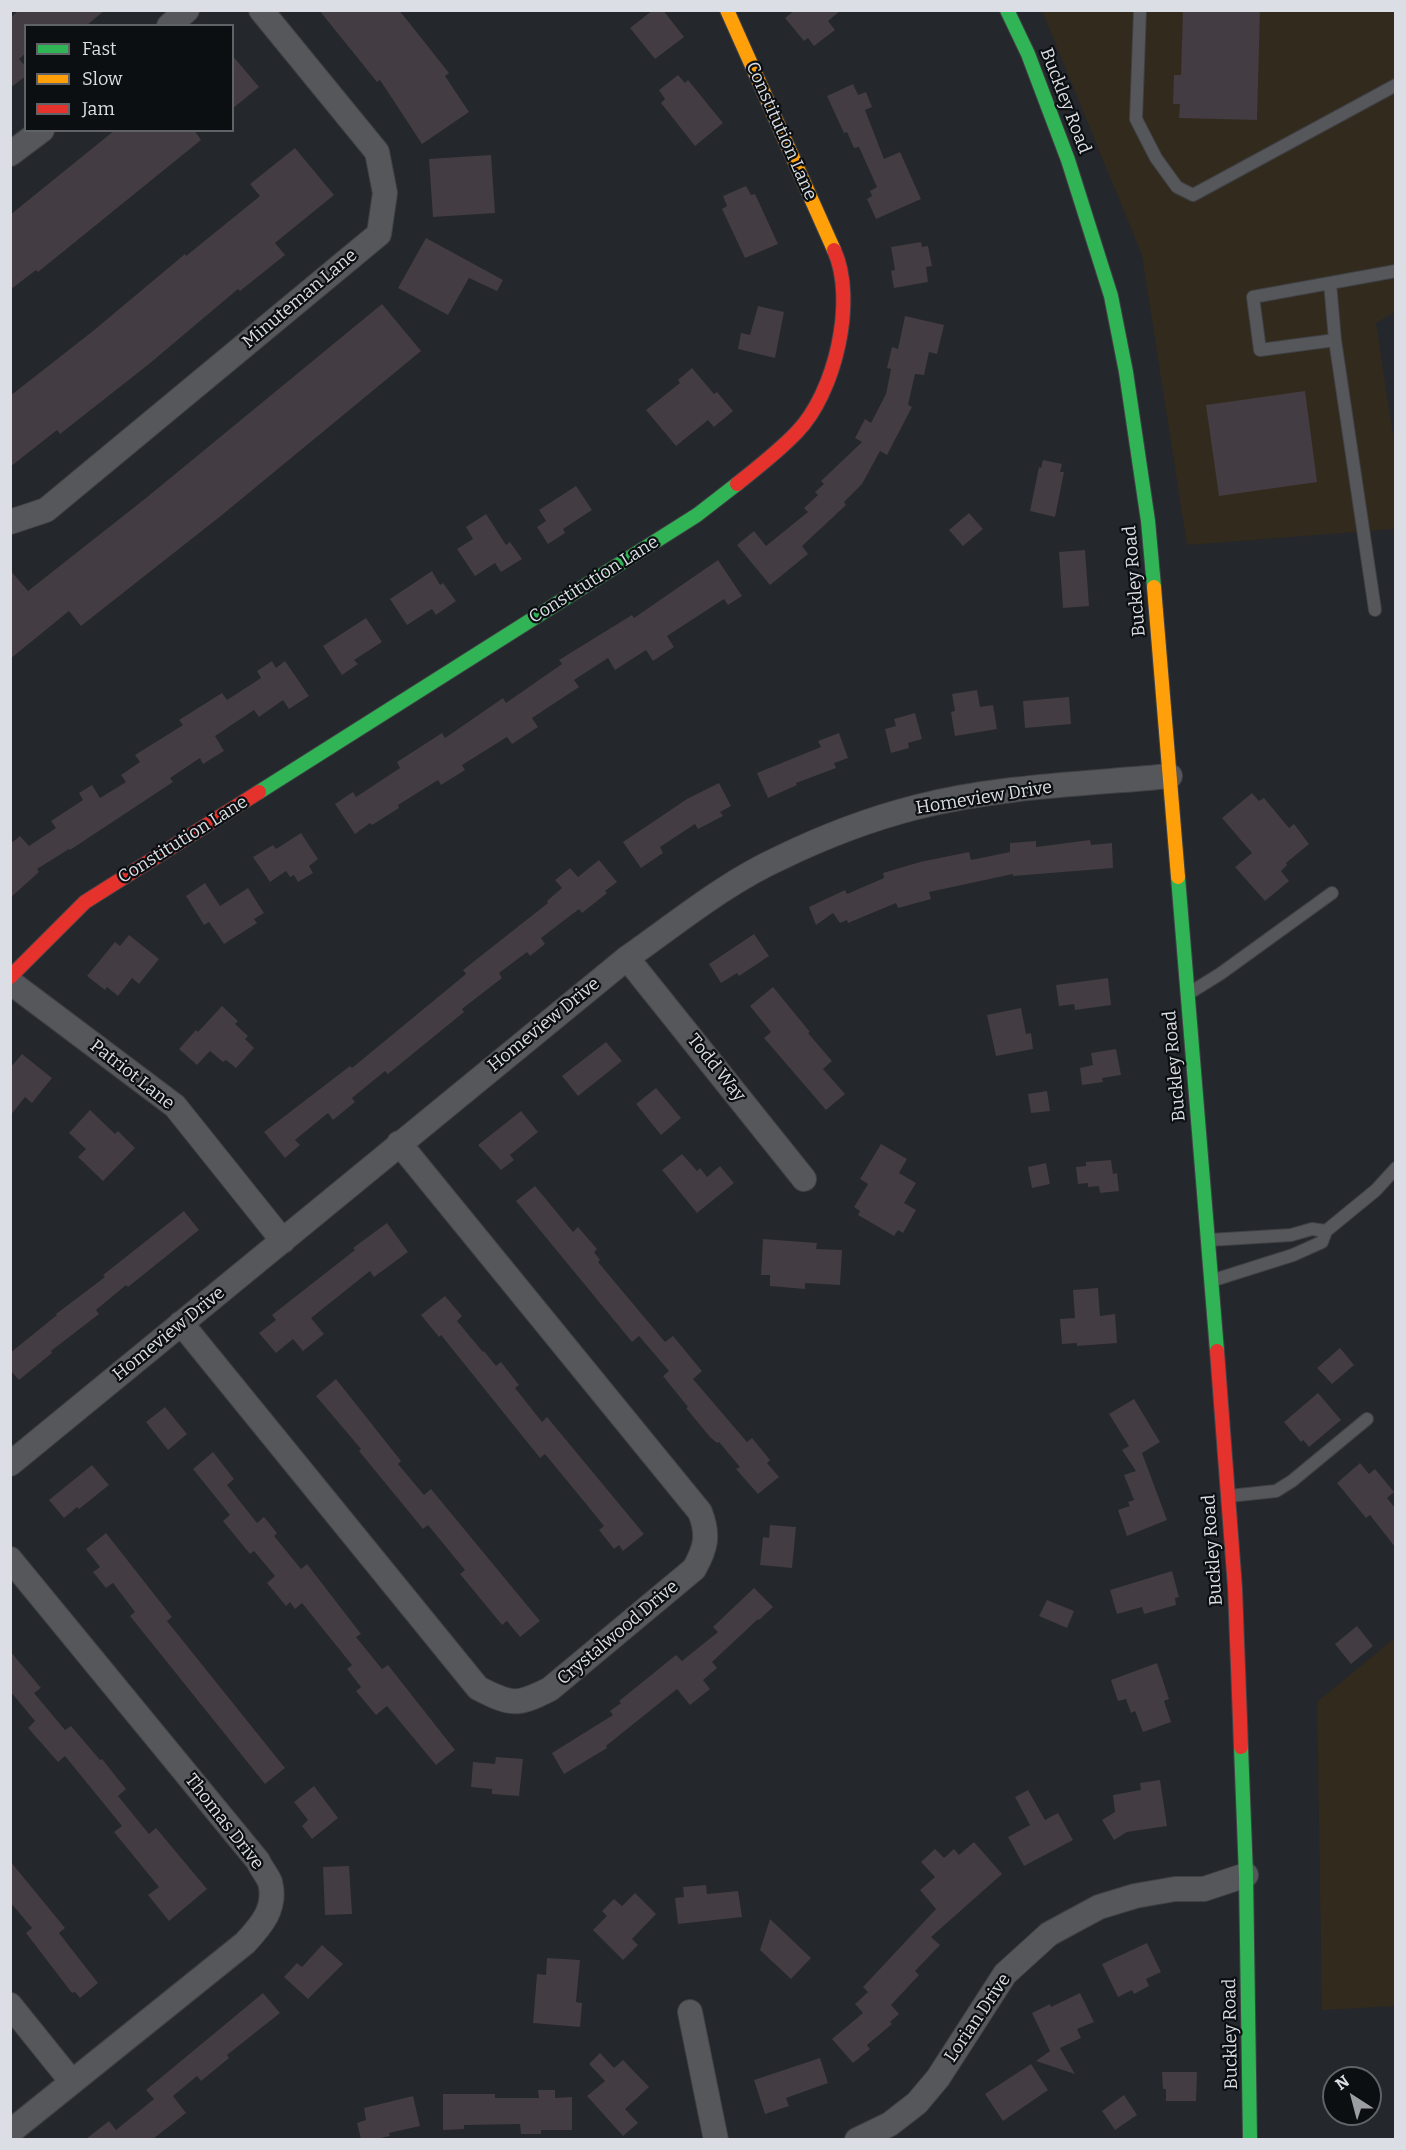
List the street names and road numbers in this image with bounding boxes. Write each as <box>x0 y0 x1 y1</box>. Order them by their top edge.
street label: Buckley Road <box>1035 45 1095 157</box>
street label: Constitution Lane <box>741 59 821 203</box>
street label: Minuteman Lane <box>238 245 362 353</box>
street label: Buckley Road <box>1119 525 1151 637</box>
street label: Constitution Lane <box>525 531 663 629</box>
street label: Homeview Drive <box>914 777 1054 819</box>
street label: Constitution Lane <box>114 791 252 889</box>
street label: Homeview Drive <box>484 973 604 1077</box>
street label: Buckley Road <box>1159 1010 1191 1122</box>
street label: Todd Way <box>682 1030 750 1106</box>
street label: Patriot Lane <box>86 1035 178 1115</box>
street label: Homeview Drive <box>109 1282 229 1386</box>
street label: Buckley Road <box>1198 1494 1228 1606</box>
street label: Crystalwood Drive <box>553 1576 683 1690</box>
street label: Thomas Drive <box>180 1770 268 1874</box>
street label: Lorian Drive <box>940 1970 1016 2066</box>
street label: Buckley Road <box>1219 1978 1243 2090</box>

